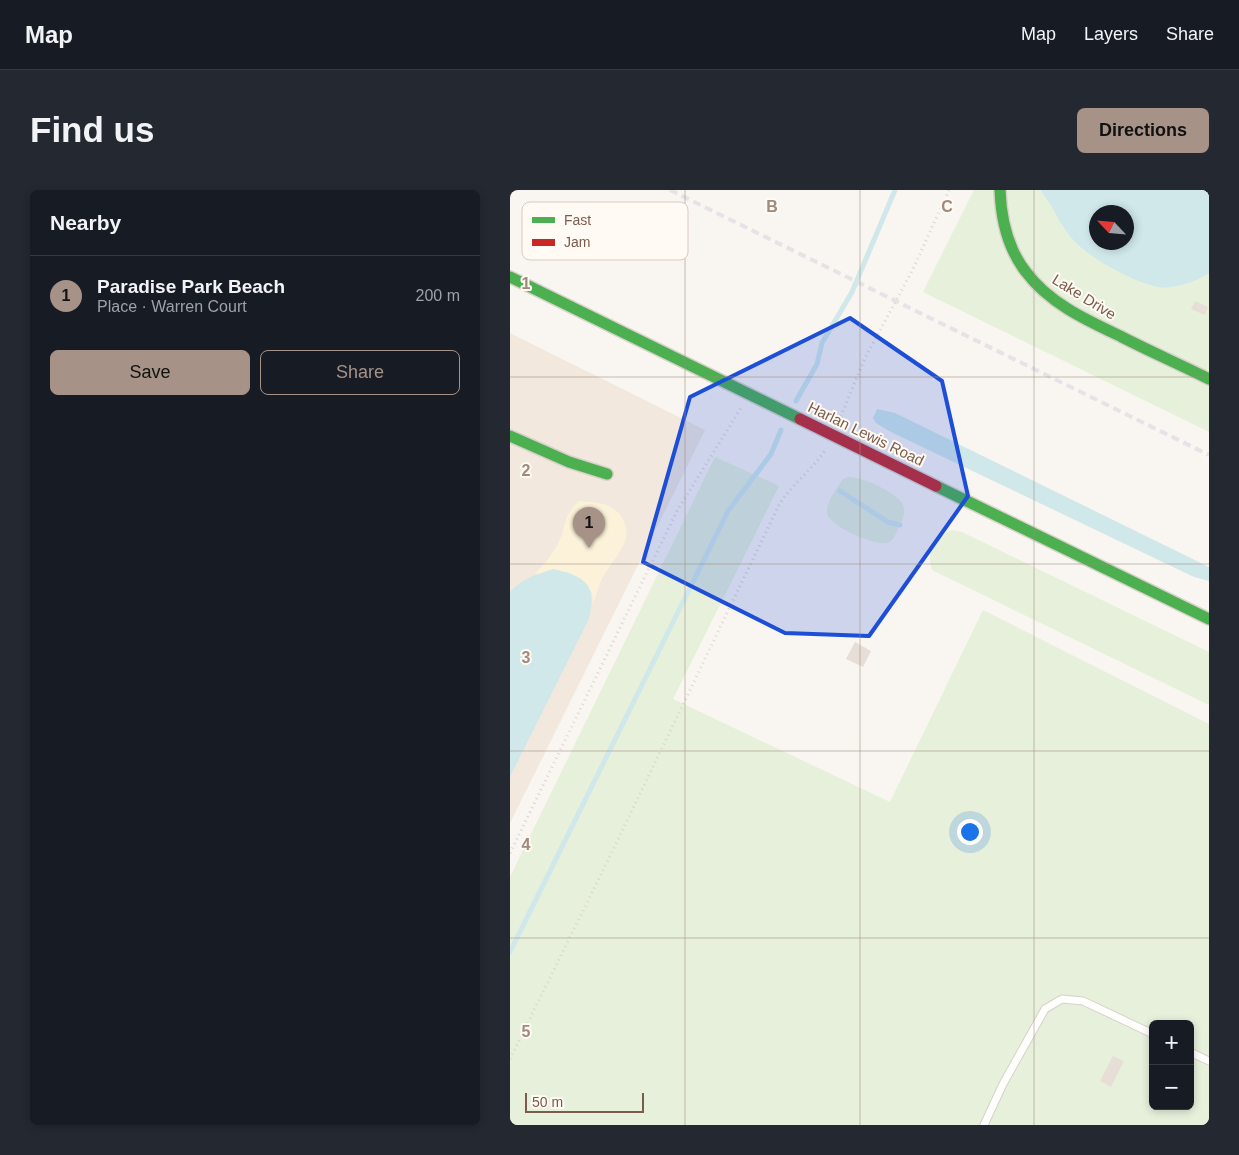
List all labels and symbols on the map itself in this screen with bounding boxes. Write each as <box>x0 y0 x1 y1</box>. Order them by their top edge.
text: B <box>766 198 778 215</box>
text: C <box>941 198 953 215</box>
legend <box>522 202 688 260</box>
north arrow <box>1089 205 1134 250</box>
text: Fast <box>564 212 591 228</box>
text: Jam <box>564 234 590 250</box>
street label: Lake Drive <box>1049 270 1119 323</box>
text: 1 <box>522 275 531 292</box>
street label: Harlan Lewis Road <box>806 398 927 469</box>
text: 2 <box>522 462 531 479</box>
pin: 1 <box>573 507 605 548</box>
text: 3 <box>522 649 531 666</box>
your location <box>957 819 983 845</box>
text: 4 <box>522 836 531 853</box>
text: 5 <box>522 1023 531 1040</box>
scale bar <box>525 1090 644 1113</box>

